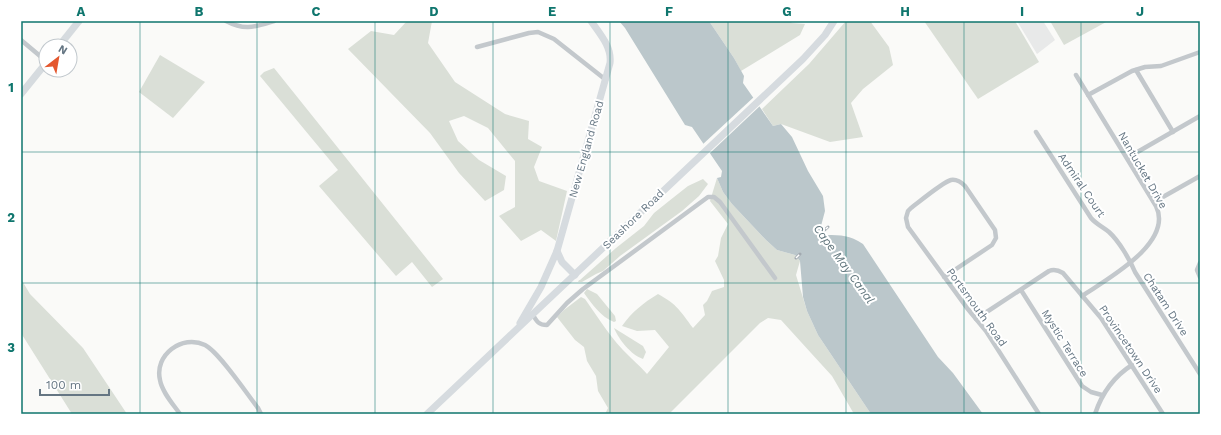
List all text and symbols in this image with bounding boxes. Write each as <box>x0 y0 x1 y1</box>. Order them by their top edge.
text: A <box>77 4 86 19</box>
text: B <box>195 4 204 19</box>
text: C <box>312 4 321 19</box>
text: D <box>429 4 439 19</box>
text: E <box>548 4 556 19</box>
text: F <box>665 4 673 19</box>
text: G <box>782 4 792 19</box>
text: H <box>900 4 910 19</box>
text: I <box>1020 4 1024 19</box>
text: J <box>1136 4 1144 19</box>
north arrow <box>38 38 78 78</box>
text: N <box>56 42 70 58</box>
text: 1 <box>8 80 14 95</box>
street label: New England Road <box>566 99 607 199</box>
street label: Nantucket Drive <box>1115 130 1170 211</box>
street label: Admiral Court <box>1055 151 1108 220</box>
street label: Seashore Road <box>600 187 667 252</box>
text: 2 <box>7 210 15 225</box>
water label: Cape May Canal <box>811 222 878 307</box>
street label: Portsmouth Road <box>944 266 1009 349</box>
street label: Chatam Drive <box>1140 270 1191 338</box>
street label: Provincetown Drive <box>1096 303 1165 396</box>
street label: Mystic Terrace <box>1039 307 1091 379</box>
text: 3 <box>7 340 15 355</box>
scale bar <box>40 371 109 397</box>
text: 100 m <box>46 378 81 392</box>

